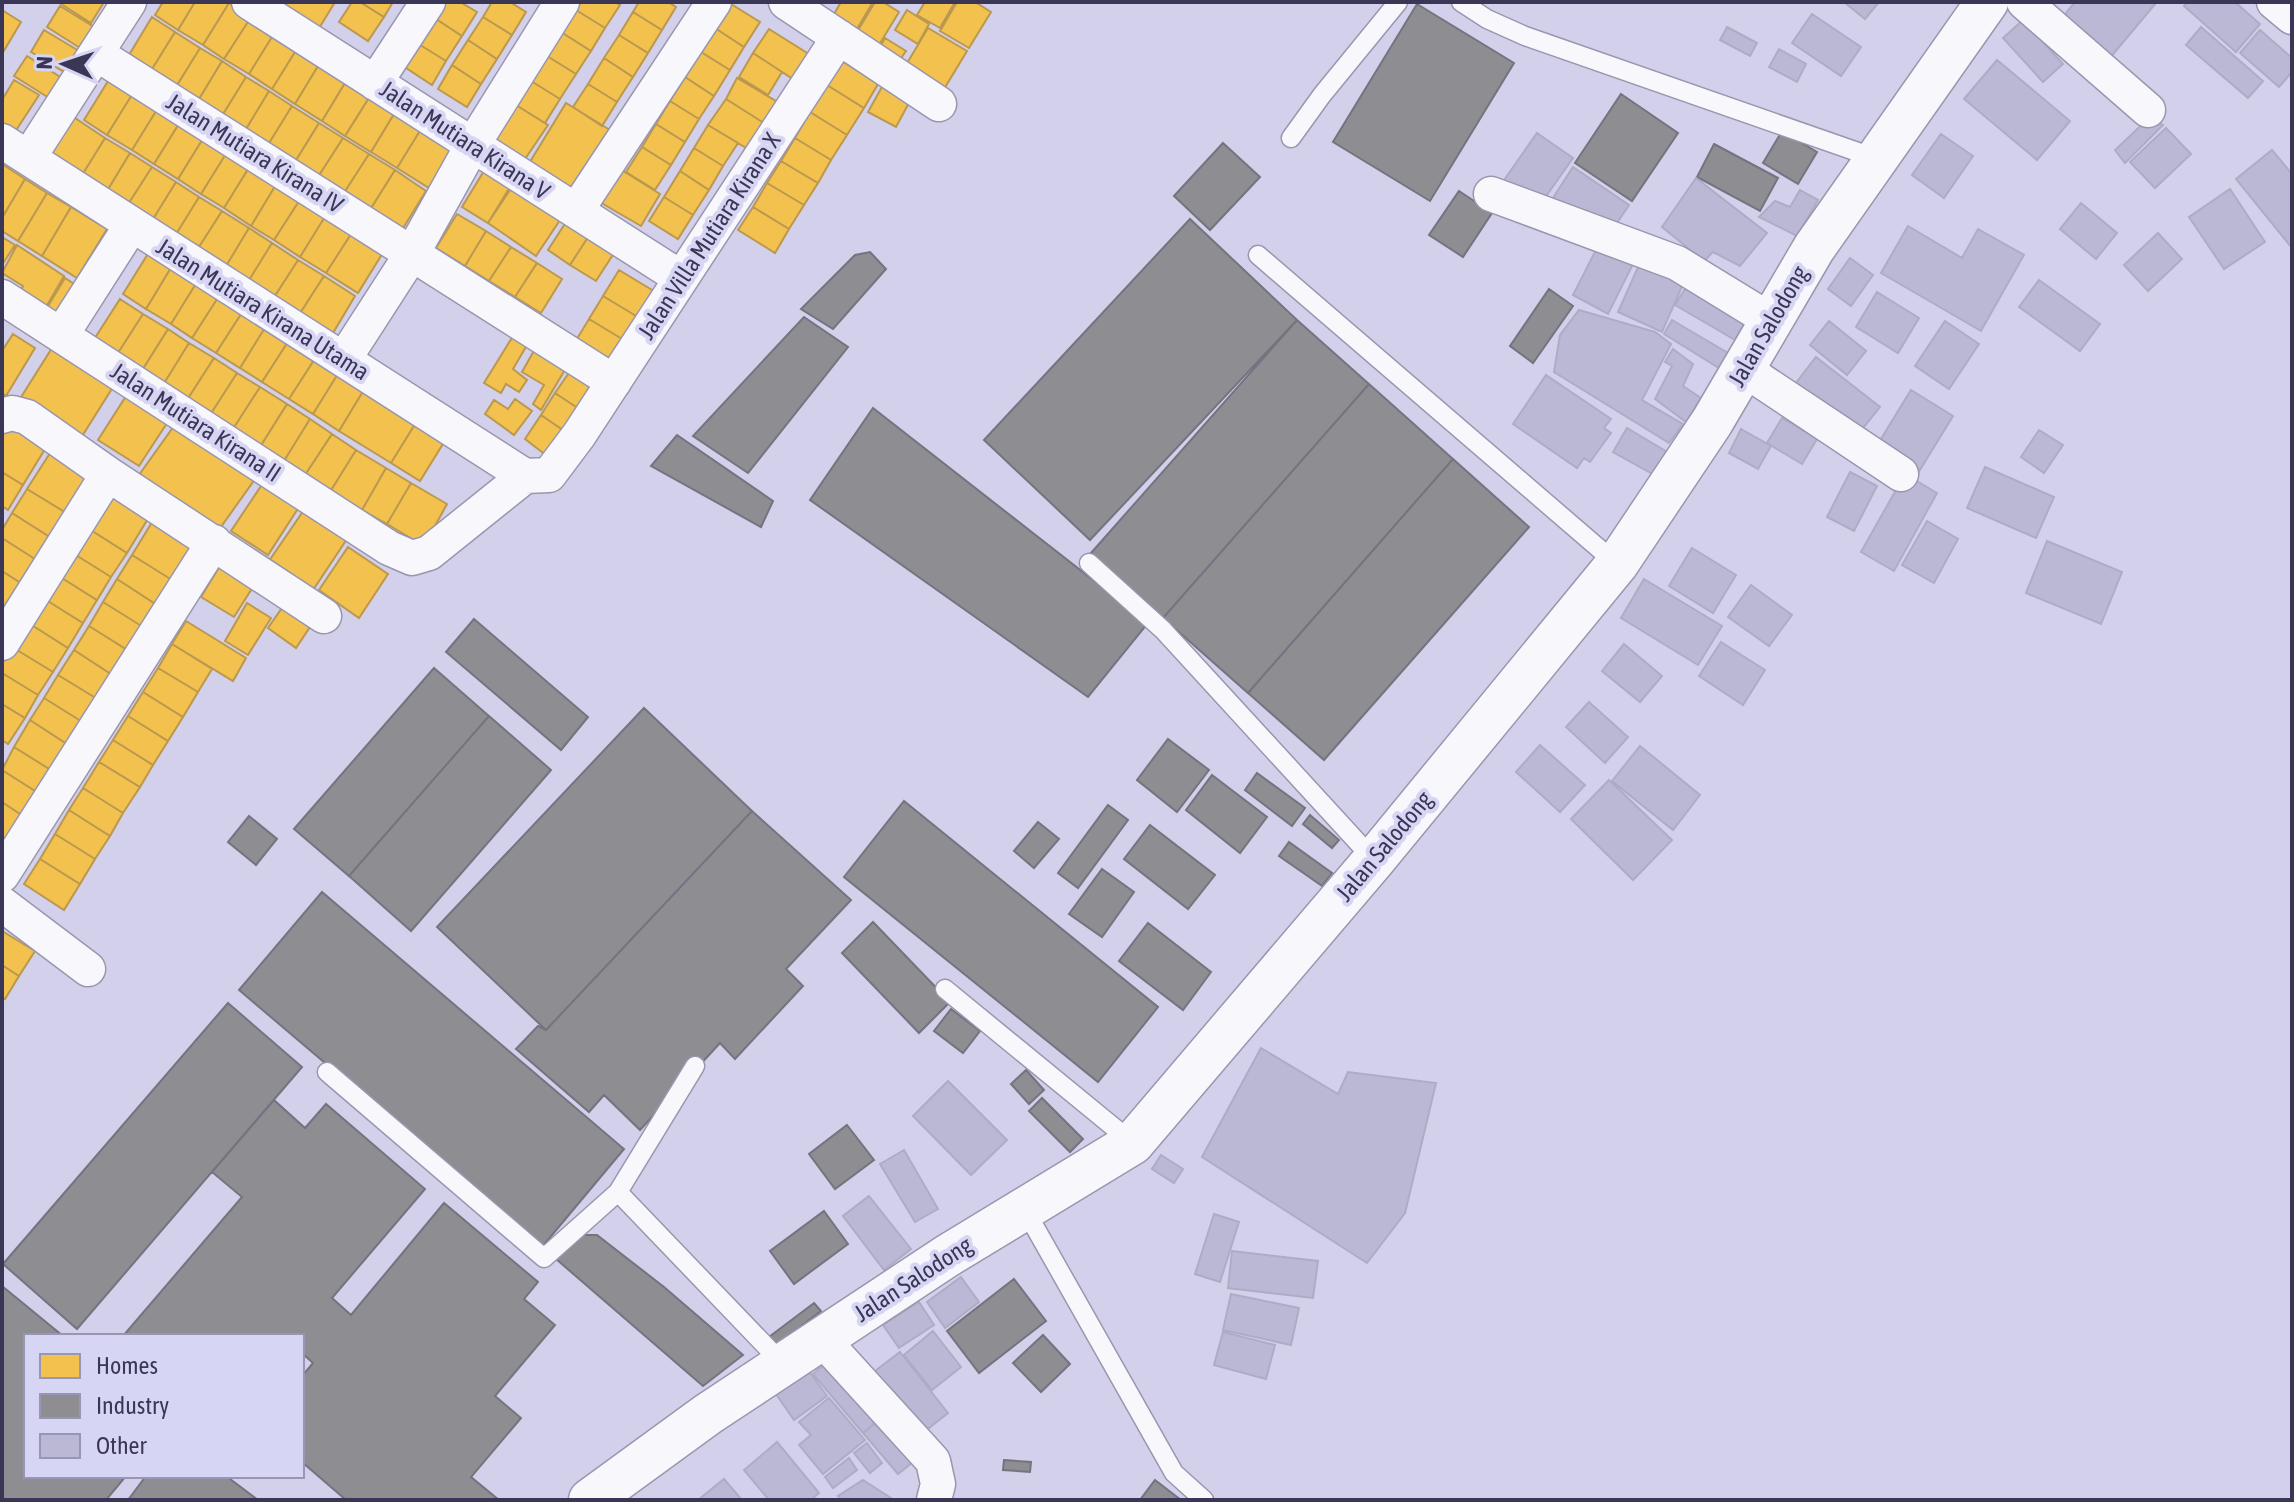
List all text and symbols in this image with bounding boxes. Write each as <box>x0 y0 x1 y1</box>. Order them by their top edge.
north arrow <box>24 24 104 104</box>
text: N <box>31 56 57 70</box>
street label: Jalan Mutiara Kirana V <box>375 75 555 205</box>
street label: Jalan Mutiara Kirana IV <box>162 88 348 218</box>
street label: Jalan Villa Mutiara Kirana X <box>632 128 786 344</box>
street label: Jalan Mutiara Kirana Utama <box>152 233 374 385</box>
street label: Jalan Salodong <box>1723 260 1814 391</box>
street label: Jalan Mutiara Kirana II <box>106 357 286 487</box>
street label: Jalan Salodong <box>1330 785 1438 906</box>
street label: Jalan Salodong <box>849 1231 977 1327</box>
legend <box>24 1334 304 1478</box>
text: Homes <box>96 1352 158 1379</box>
text: Industry <box>96 1392 169 1419</box>
text: Other <box>96 1432 147 1459</box>

